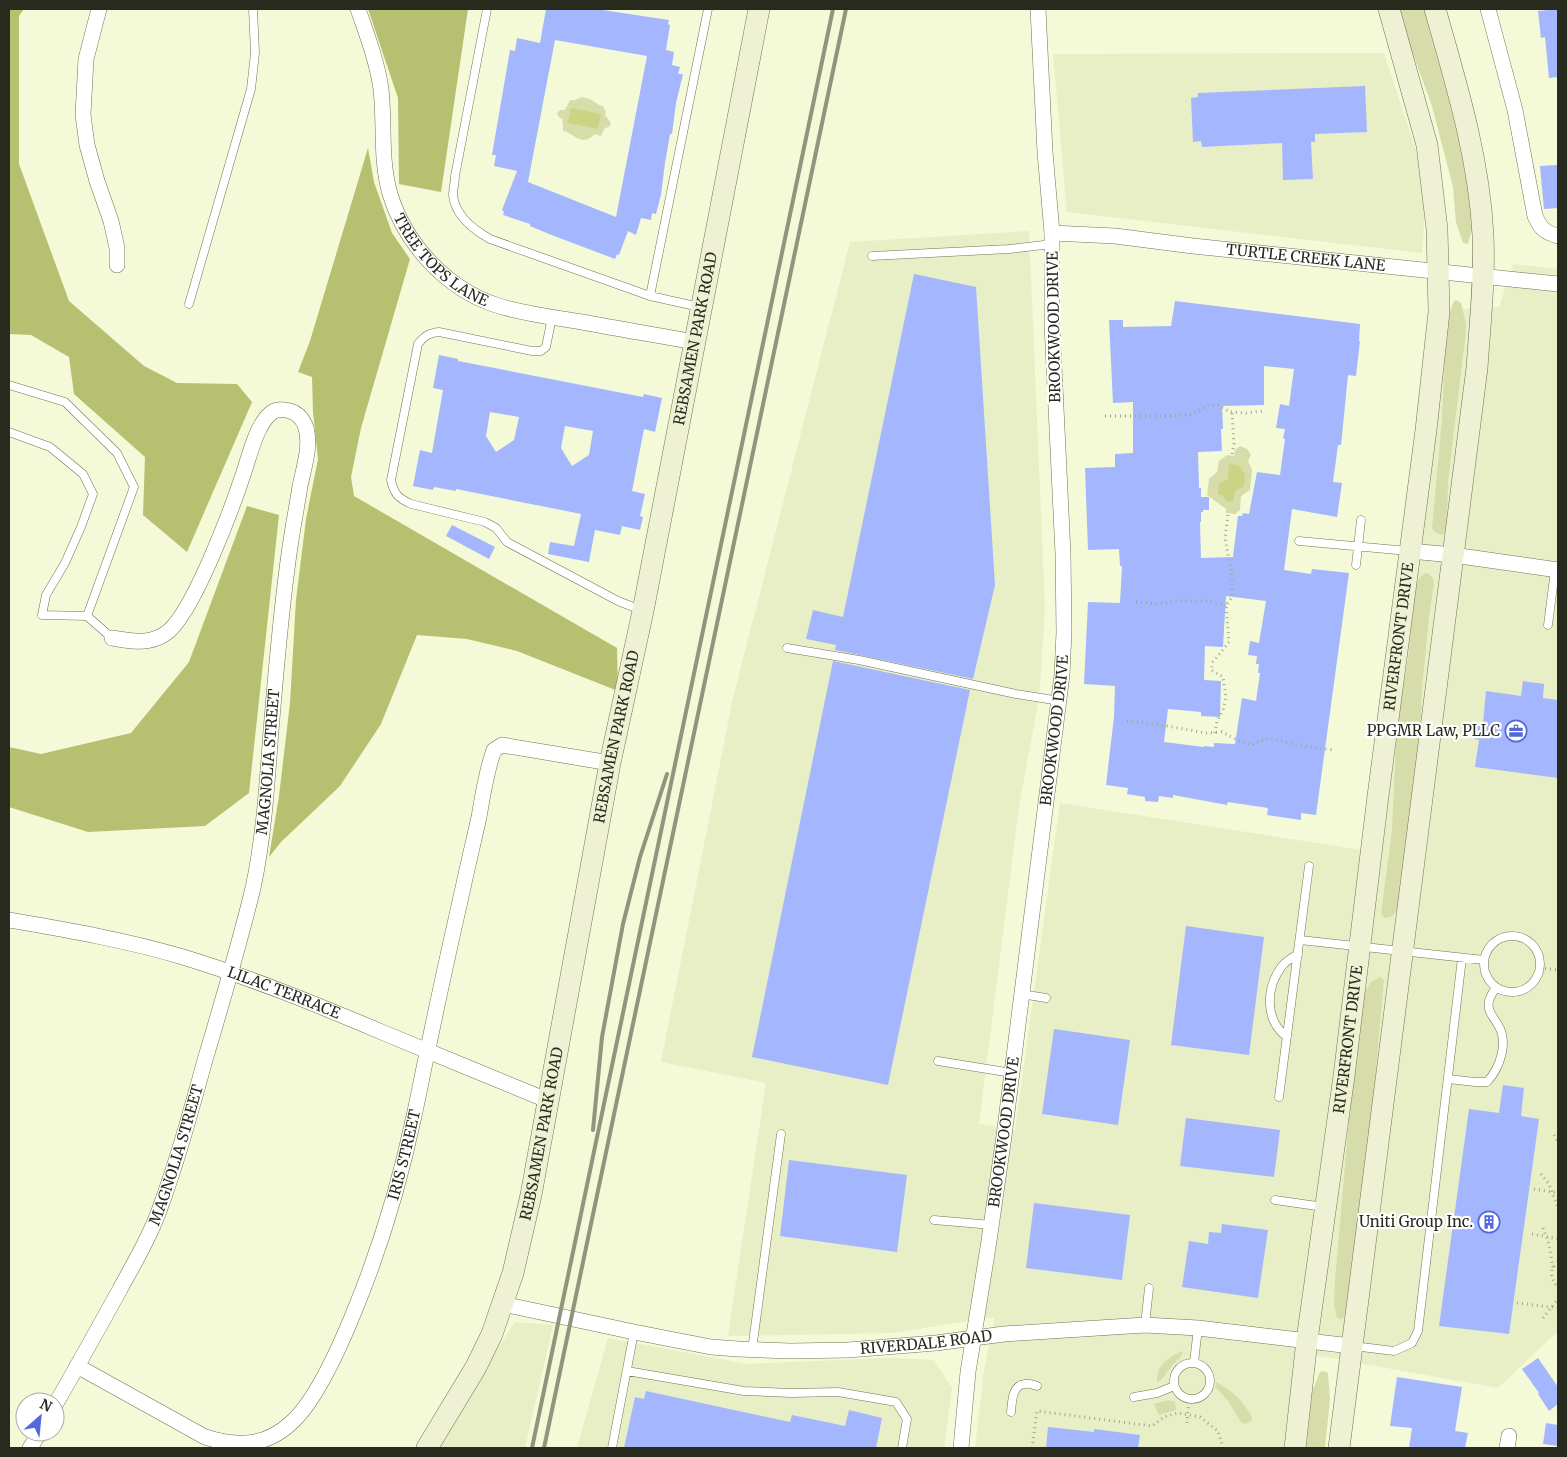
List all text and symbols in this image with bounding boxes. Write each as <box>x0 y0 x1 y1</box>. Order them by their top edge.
street label: TREE TOPS LANE <box>390 210 492 310</box>
street label: TURTLE CREEK LANE <box>1225 240 1387 275</box>
street label: REBSAMEN PARK ROAD <box>669 250 721 427</box>
street label: BROOKWOOD DRIVE <box>1043 251 1064 403</box>
street label: RIVERFRONT DRIVE <box>1379 561 1418 712</box>
street label: REBSAMEN PARK ROAD <box>589 649 643 825</box>
street label: BROOKWOOD DRIVE <box>1036 654 1072 807</box>
street label: MAGNOLIA STREET <box>252 687 284 836</box>
office icon: PPGMR Law, PLLC <box>1504 719 1528 743</box>
place label: PPGMR Law, PLLC <box>1367 721 1500 740</box>
street label: LILAC TERRACE <box>225 962 344 1023</box>
street label: RIVERFRONT DRIVE <box>1329 964 1366 1115</box>
street label: REBSAMEN PARK ROAD <box>515 1046 567 1222</box>
street label: BROOKWOOD DRIVE <box>984 1055 1023 1208</box>
street label: MAGNOLIA STREET <box>144 1082 207 1228</box>
street label: IRIS STREET <box>383 1107 424 1202</box>
building icon: Uniti Group Inc. <box>1477 1210 1501 1234</box>
place label: Uniti Group Inc. <box>1359 1212 1473 1231</box>
street label: RIVERDALE ROAD <box>859 1326 993 1358</box>
north arrow <box>15 1392 65 1442</box>
text: N <box>37 1395 55 1416</box>

